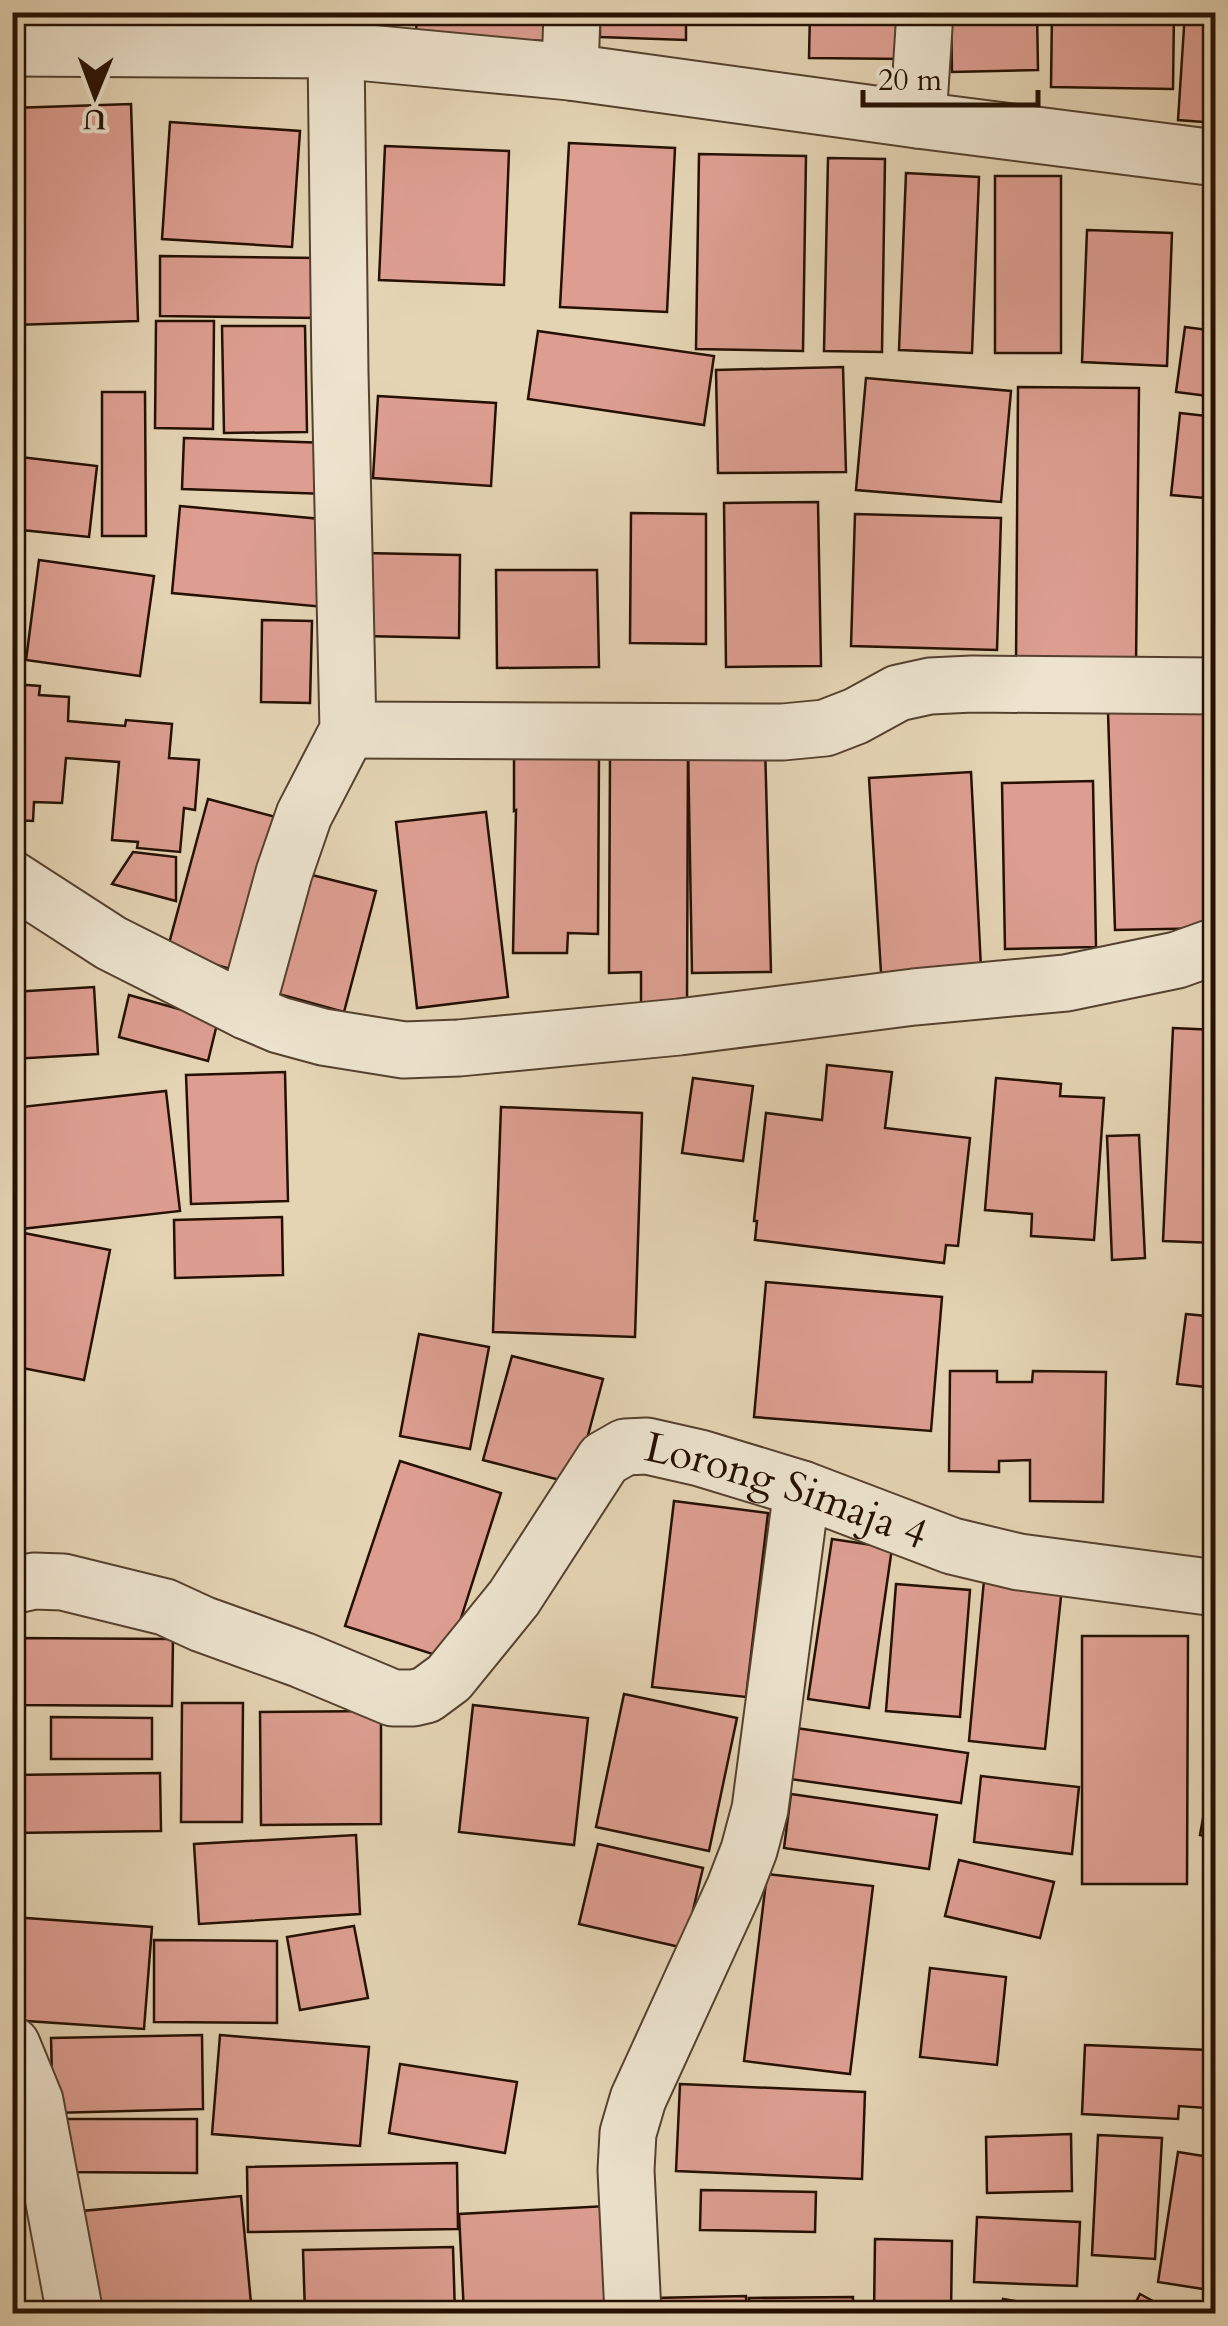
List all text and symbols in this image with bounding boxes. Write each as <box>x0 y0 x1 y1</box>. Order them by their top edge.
north arrow <box>45 45 145 145</box>
scale bar <box>863 45 1038 107</box>
text: 20 m <box>878 60 943 101</box>
text: U <box>83 100 106 138</box>
street label: Lorong Simaja 4 <box>640 1418 936 1563</box>

